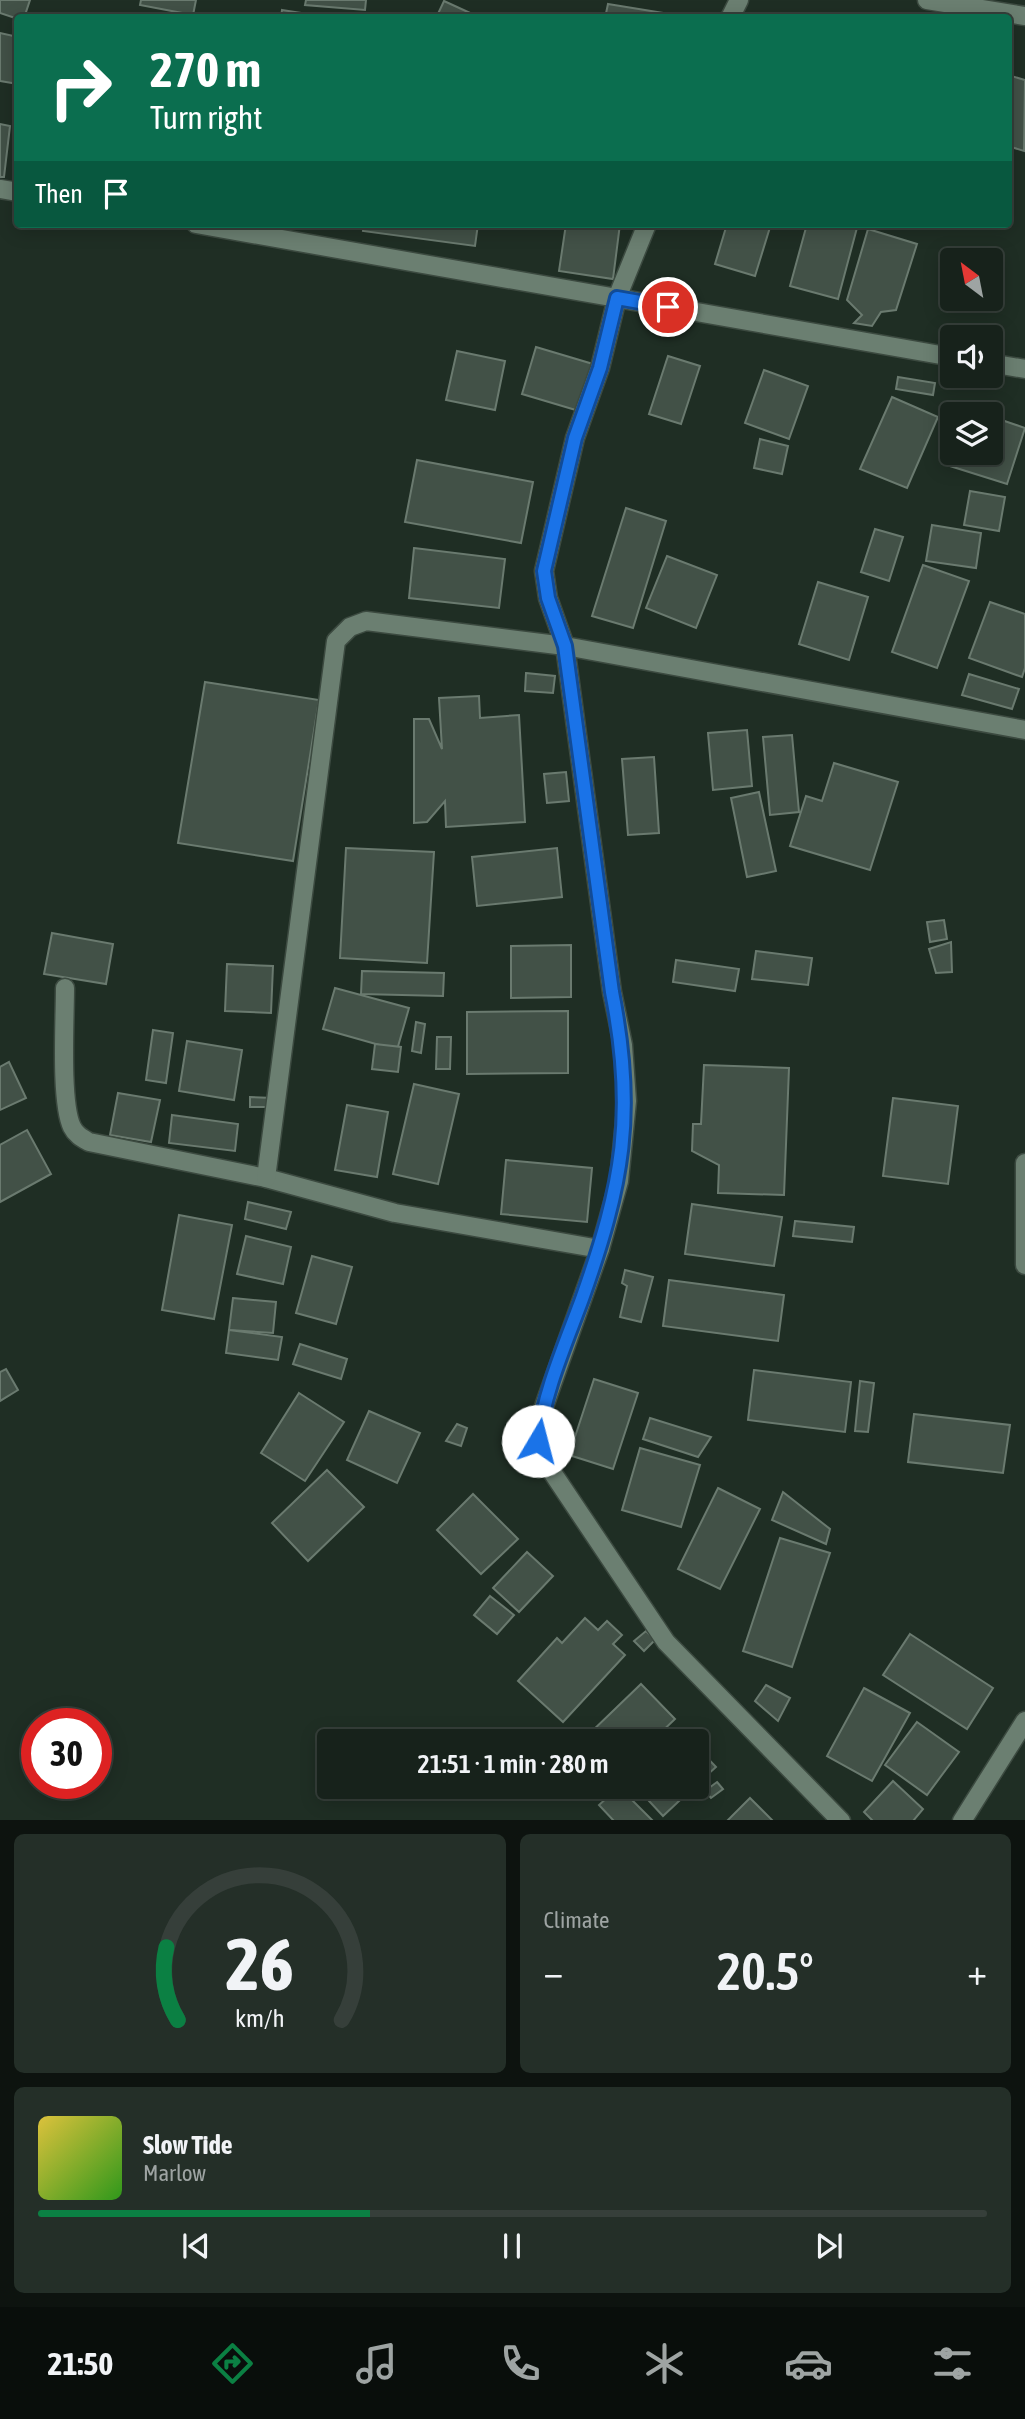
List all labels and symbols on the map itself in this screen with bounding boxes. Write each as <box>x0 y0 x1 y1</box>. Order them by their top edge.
north arrow <box>940 248 1003 312</box>
pin <box>638 277 698 337</box>
position arrow <box>501 1404 575 1478</box>
speed limit sign: 30 <box>21 1708 112 1799</box>

